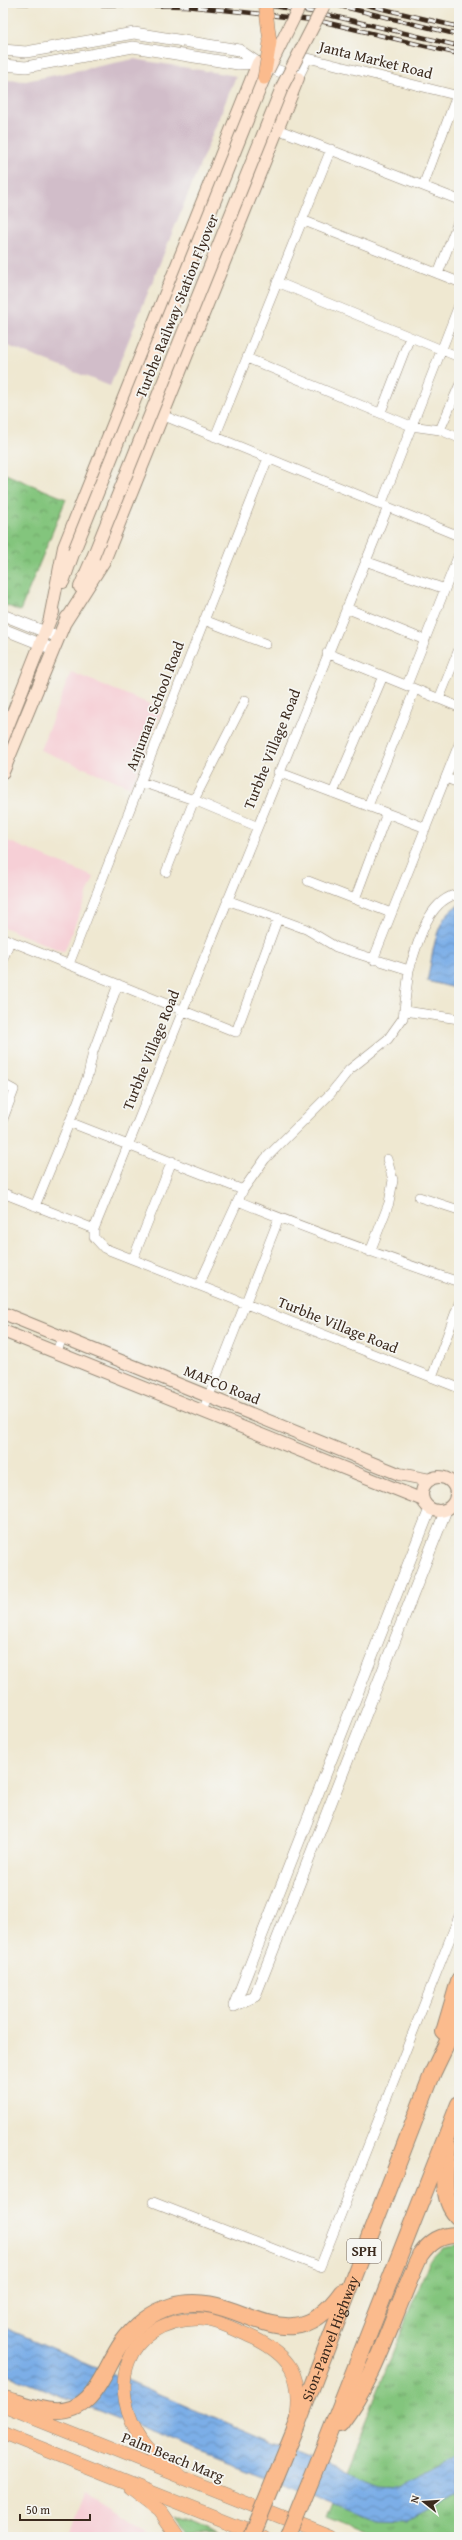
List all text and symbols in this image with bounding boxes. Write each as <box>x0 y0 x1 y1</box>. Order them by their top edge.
street label: Janta Market Road <box>315 35 435 84</box>
street label: Turbhe Railway Station Flyover <box>130 211 223 401</box>
street label: Anjuman School Road <box>120 638 189 774</box>
street label: Turbhe Village Road <box>238 686 305 812</box>
street label: Turbhe Village Road <box>117 987 184 1113</box>
street label: Turbhe Village Road <box>275 1291 401 1358</box>
street label: MAFCO Road <box>181 1360 264 1409</box>
road number: SPH <box>347 2239 381 2263</box>
street label: Sion-Panvel Highway <box>296 2272 364 2404</box>
street label: Palm Beach Marg <box>119 2426 228 2487</box>
north arrow <box>404 2482 444 2522</box>
text: N <box>406 2493 423 2505</box>
scale bar <box>20 2496 90 2522</box>
text: 50 m <box>26 2501 50 2518</box>

